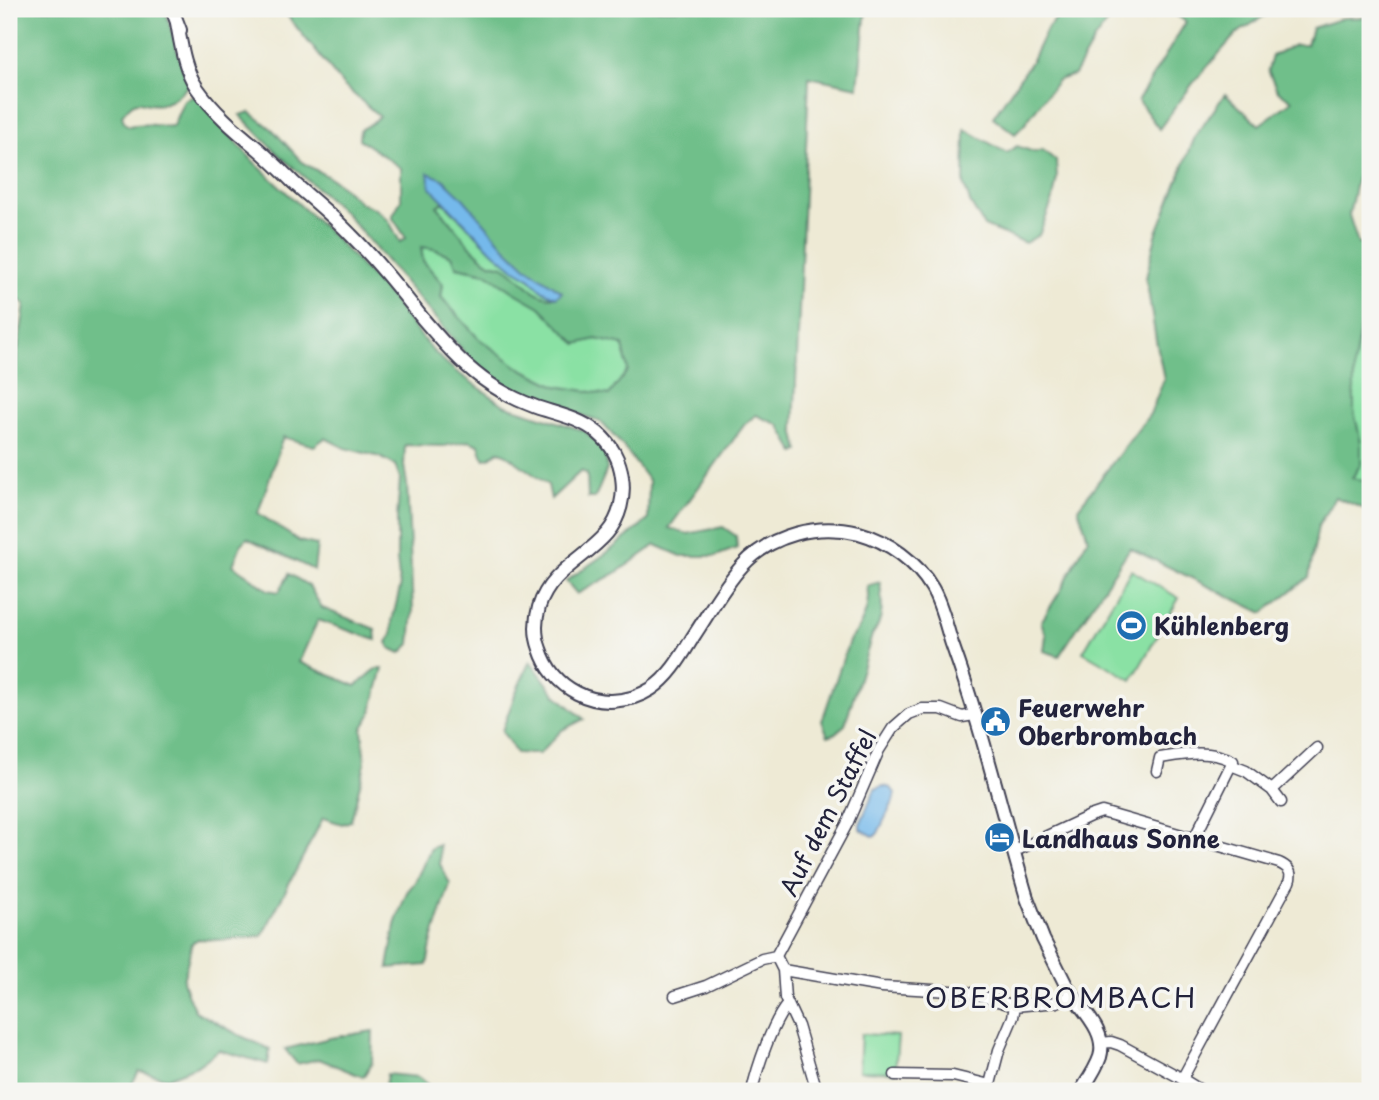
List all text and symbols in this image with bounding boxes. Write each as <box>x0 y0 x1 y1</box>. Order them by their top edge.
place label: Kühlenberg <box>1154 607 1289 643</box>
sports icon: Kühlenberg <box>1114 608 1148 642</box>
place label: Feuerwehr Oberbrombach <box>1018 689 1197 753</box>
public building icon: Feuerwehr Oberbrombach <box>978 704 1012 738</box>
street label: Auf dem Staffel <box>769 722 885 902</box>
place label: Landhaus Sonne <box>1022 820 1220 856</box>
hotel icon: Landhaus Sonne <box>982 821 1016 855</box>
district label: OBERBROMBACH <box>925 975 1197 1018</box>

